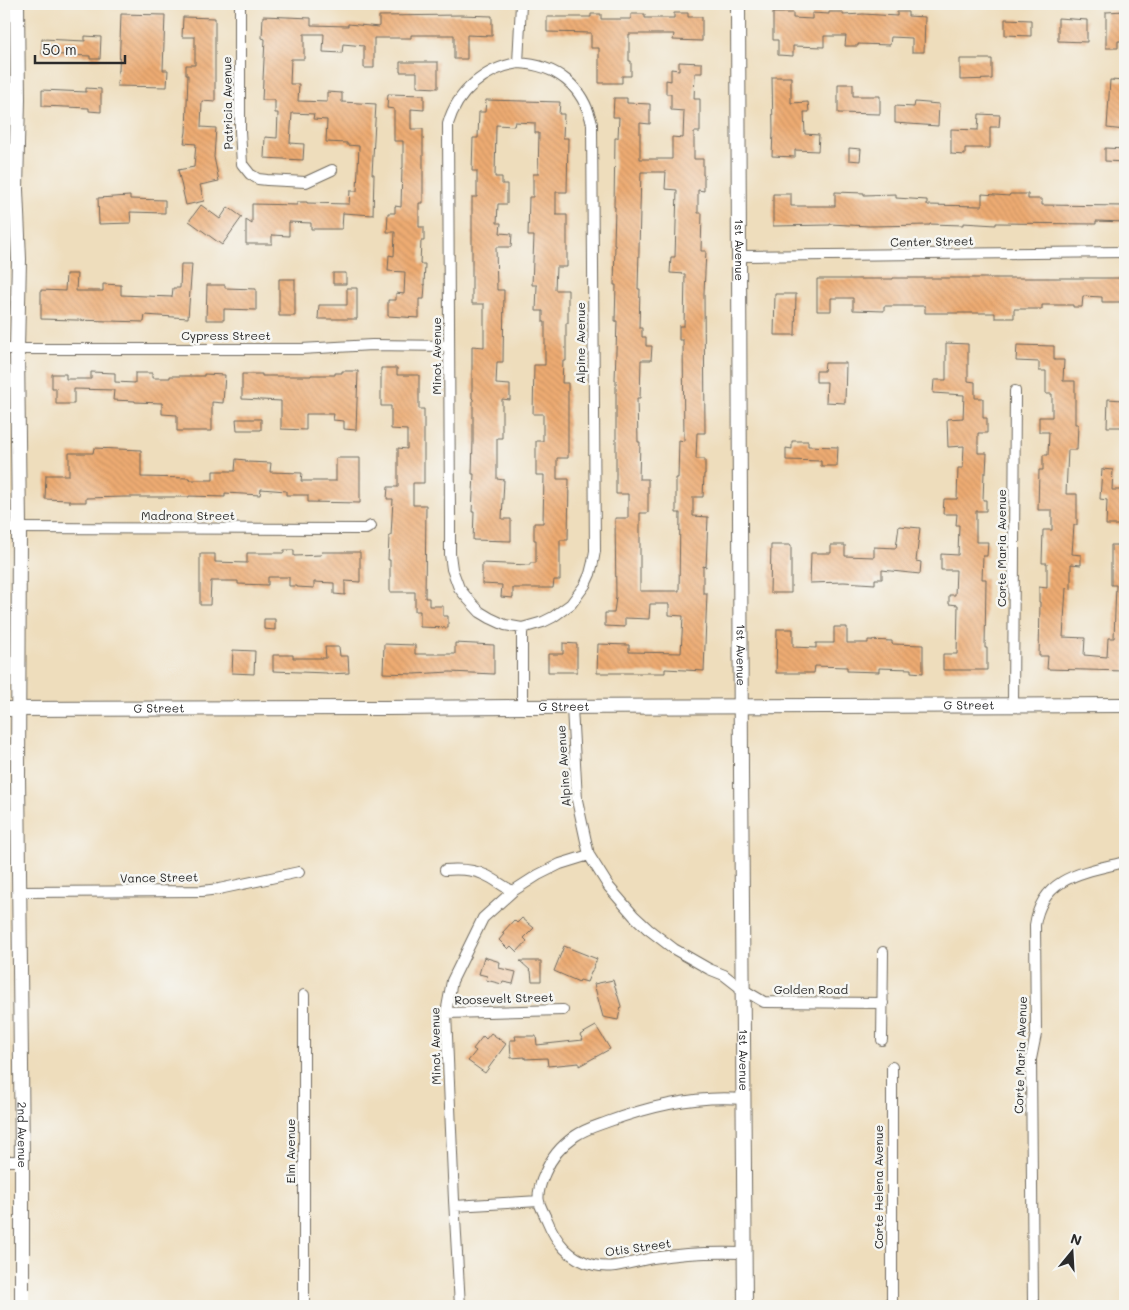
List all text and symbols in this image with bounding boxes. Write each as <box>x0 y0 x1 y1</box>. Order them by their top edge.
scale bar <box>35 32 125 64</box>
text: 50 m <box>42 39 77 59</box>
street label: Patricia Avenue <box>218 56 236 150</box>
street label: 1st Avenue <box>732 219 748 281</box>
street label: Center Street <box>890 232 974 250</box>
street label: Alpine Avenue <box>572 302 588 384</box>
street label: Minot Avenue <box>428 317 444 395</box>
street label: Cypress Street <box>181 327 271 343</box>
street label: Corte Maria Avenue <box>993 489 1009 607</box>
street label: Madrona Street <box>141 507 235 523</box>
street label: 1st Avenue <box>733 624 750 686</box>
street label: G Street <box>943 696 995 713</box>
street label: G Street <box>538 698 590 714</box>
street label: G Street <box>133 700 185 716</box>
street label: Alpine Avenue <box>552 725 574 807</box>
street label: Vance Street <box>120 868 198 886</box>
street label: Golden Road <box>774 981 849 997</box>
street label: Roosevelt Street <box>454 988 554 1008</box>
street label: Corte Maria Avenue <box>1010 996 1030 1114</box>
street label: Minot Avenue <box>426 1007 444 1085</box>
street label: 1st Avenue <box>736 1029 752 1091</box>
street label: 2nd Avenue <box>14 1102 31 1168</box>
street label: Elm Avenue <box>282 1119 298 1183</box>
street label: Corte Helena Avenue <box>870 1125 886 1249</box>
north arrow <box>1046 1228 1096 1278</box>
text: N <box>1068 1228 1084 1250</box>
street label: Otis Street <box>604 1234 672 1260</box>

